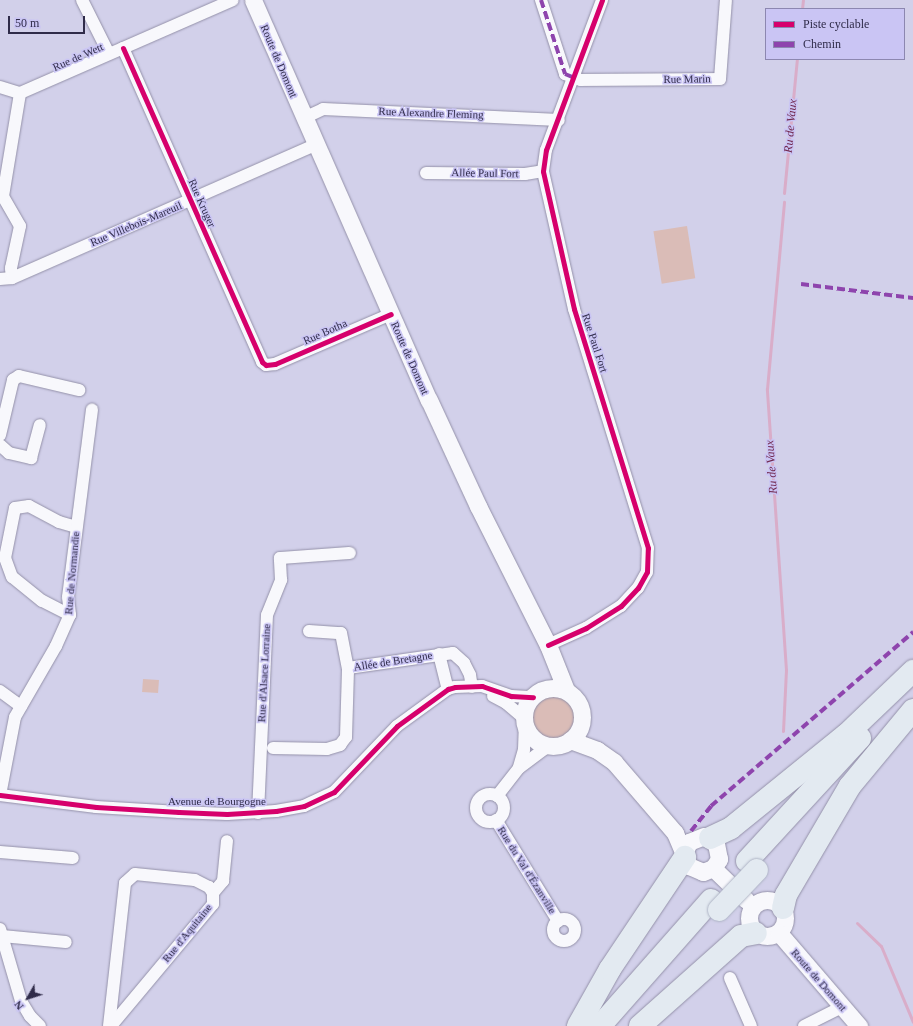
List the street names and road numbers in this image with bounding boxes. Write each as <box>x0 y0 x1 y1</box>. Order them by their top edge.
street label: Route de Domont <box>258 22 300 100</box>
street label: Rue de Wett <box>51 40 105 74</box>
street label: Rue Marin <box>663 72 711 86</box>
street label: Rue Alexandre Fleming <box>378 105 484 121</box>
street label: Allée Paul Fort <box>451 166 519 180</box>
street label: Rue Kruger <box>185 177 219 229</box>
street label: Rue Villebois-Mareuil <box>88 199 184 249</box>
street label: Rue Paul Fort <box>579 312 611 374</box>
street label: Rue Botha <box>301 316 349 348</box>
street label: Route de Domont <box>388 320 432 396</box>
street label: Rue de Normandie <box>62 531 82 615</box>
street label: Rue d'Alsace Lorraine <box>255 623 273 723</box>
street label: Allée de Bretagne <box>353 648 433 674</box>
street label: Avenue de Bourgogne <box>168 794 266 808</box>
street label: Rue du Val d'Ézanville <box>495 824 559 916</box>
street label: Rue d'Aquitaine <box>159 901 215 965</box>
street label: Route de Domont <box>788 946 850 1014</box>

